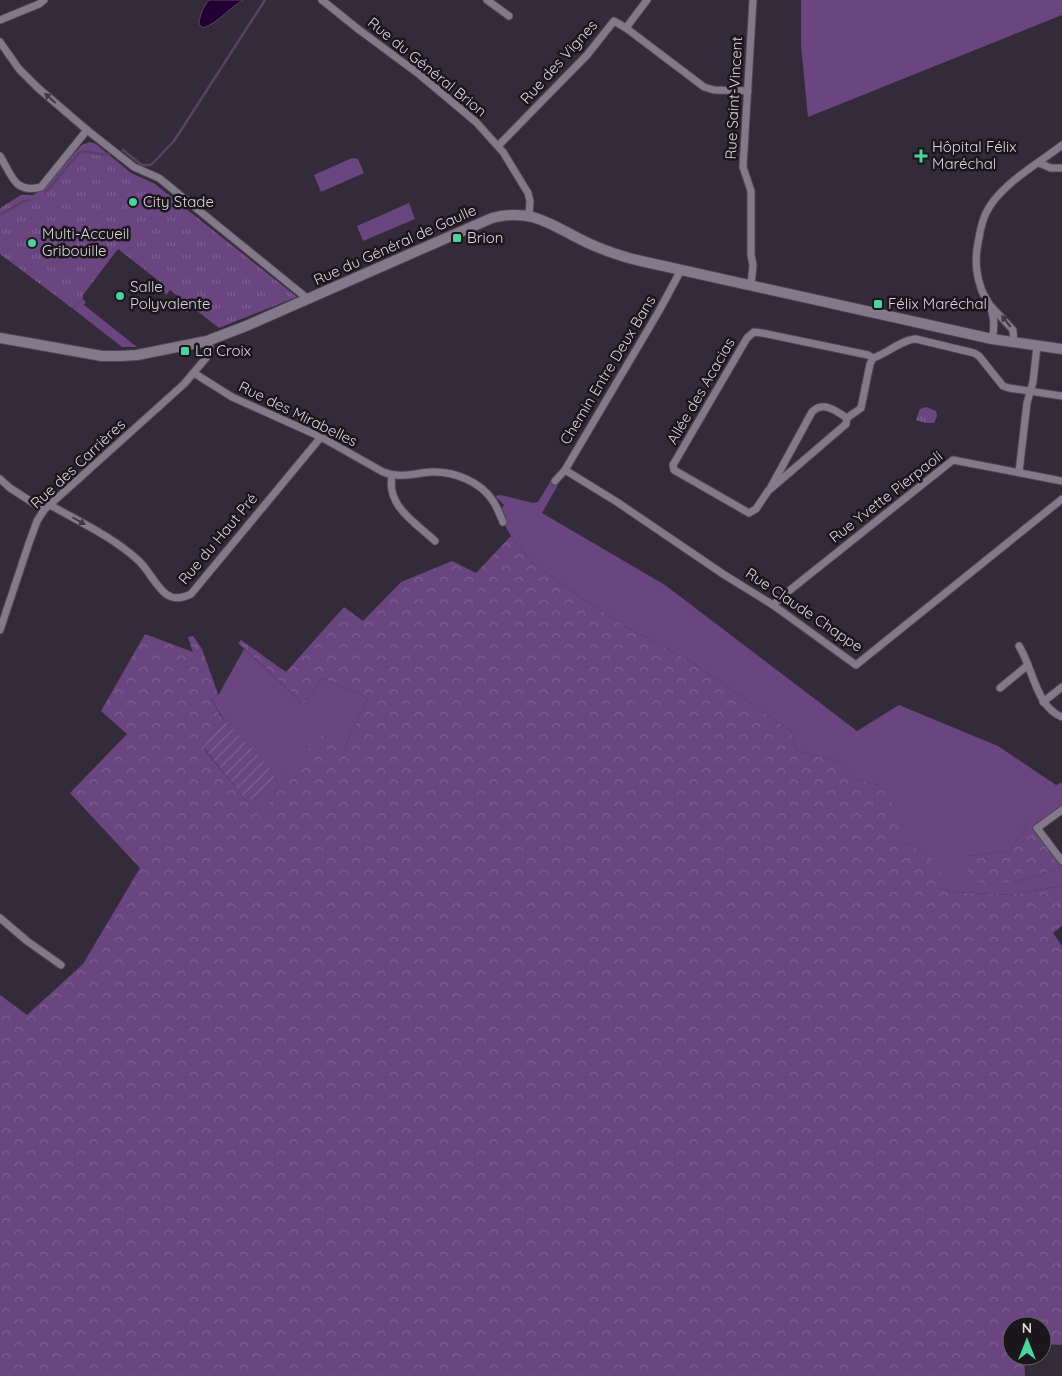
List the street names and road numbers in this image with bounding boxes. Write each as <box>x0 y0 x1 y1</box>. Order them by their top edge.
street label: Rue du Général Brion <box>364 13 491 120</box>
street label: Rue des Vignes <box>516 16 601 108</box>
street label: Rue Saint-Vincent <box>721 36 746 160</box>
street label: Rue du Général de Gaulle <box>310 200 479 289</box>
street label: Chemin Entre Deux Bans <box>556 292 660 448</box>
street label: Allée des Acacias <box>662 334 739 447</box>
street label: Rue des Mirabelles <box>236 377 361 451</box>
street label: Rue des Carrières <box>26 415 129 512</box>
street label: Rue Yvette Pierpaoli <box>825 446 946 547</box>
street label: Rue du Haut Pré <box>174 489 261 588</box>
street label: Rue Claude Chappe <box>742 563 867 656</box>

